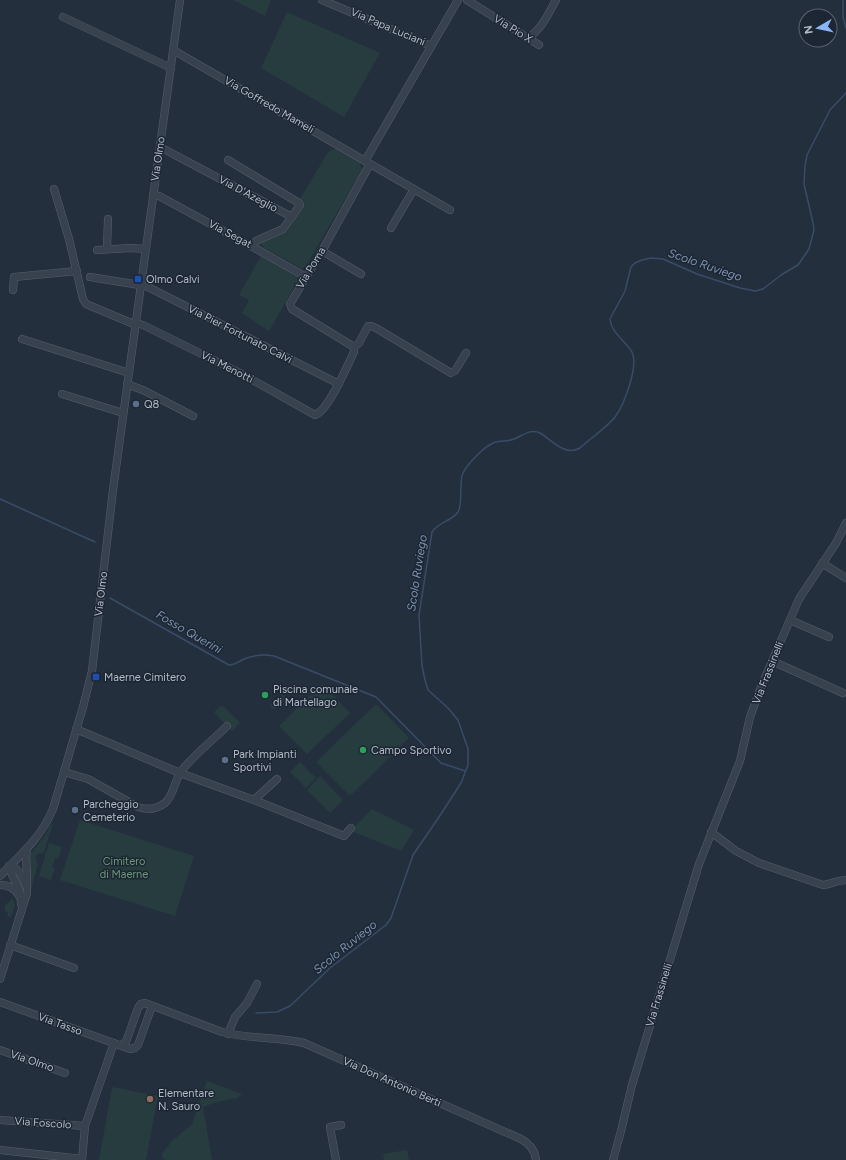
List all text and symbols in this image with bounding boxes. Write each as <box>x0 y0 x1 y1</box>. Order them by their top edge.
street label: Via Papa Luciani <box>349 5 427 49</box>
north arrow <box>798 8 838 48</box>
street label: Via Pio X <box>491 12 535 46</box>
text: N <box>802 24 816 35</box>
street label: Via Goffredo Mameli <box>222 74 316 136</box>
street label: Via Olmo <box>148 136 168 182</box>
street label: Via D'Azeglio <box>216 173 280 215</box>
street label: Via Segat <box>206 217 254 251</box>
street label: Via Poma <box>294 245 328 291</box>
water label: Scolo Ruviego <box>666 246 744 284</box>
place label: Olmo Calvi <box>146 273 200 286</box>
marker: Olmo Calvi <box>133 274 143 284</box>
street label: Via Pier Fortunato Calvi <box>186 302 294 366</box>
street label: Via Menotti <box>199 348 255 386</box>
place label: Q8 <box>144 398 160 411</box>
marker: Q8 <box>131 399 141 409</box>
water label: Scolo Ruviego <box>404 534 430 612</box>
street label: Via Olmo <box>92 571 110 617</box>
water label: Fosso Querini <box>154 608 225 657</box>
street label: Via Frassinelli <box>750 640 786 706</box>
place label: Maerne Cimitero <box>104 671 186 684</box>
marker: Maerne Cimitero <box>91 672 101 682</box>
place label: Piscina comunale di Martellago <box>273 683 358 709</box>
marker: Piscina comunale di Martellago <box>260 690 270 700</box>
place label: Campo Sportivo <box>371 744 452 757</box>
marker: Campo Sportivo <box>358 745 368 755</box>
place label: Park Impianti Sportivi <box>233 748 297 774</box>
marker: Park Impianti Sportivi <box>220 755 230 765</box>
place label: Parcheggio Cemeterio <box>83 798 139 824</box>
marker: Parcheggio Cemeterio <box>70 805 80 815</box>
park label: Cimitero di Maerne <box>100 855 148 881</box>
water label: Scolo Ruviego <box>311 917 379 977</box>
street label: Via Frassinelli <box>643 962 675 1028</box>
street label: Via Tasso <box>36 1010 84 1038</box>
street label: Via Olmo <box>9 1047 55 1075</box>
street label: Via Don Antonio Berti <box>341 1054 443 1110</box>
place label: Elementare N. Sauro <box>158 1087 214 1113</box>
marker: Elementare N. Sauro <box>145 1094 155 1104</box>
street label: Via Foscolo <box>14 1115 72 1131</box>

